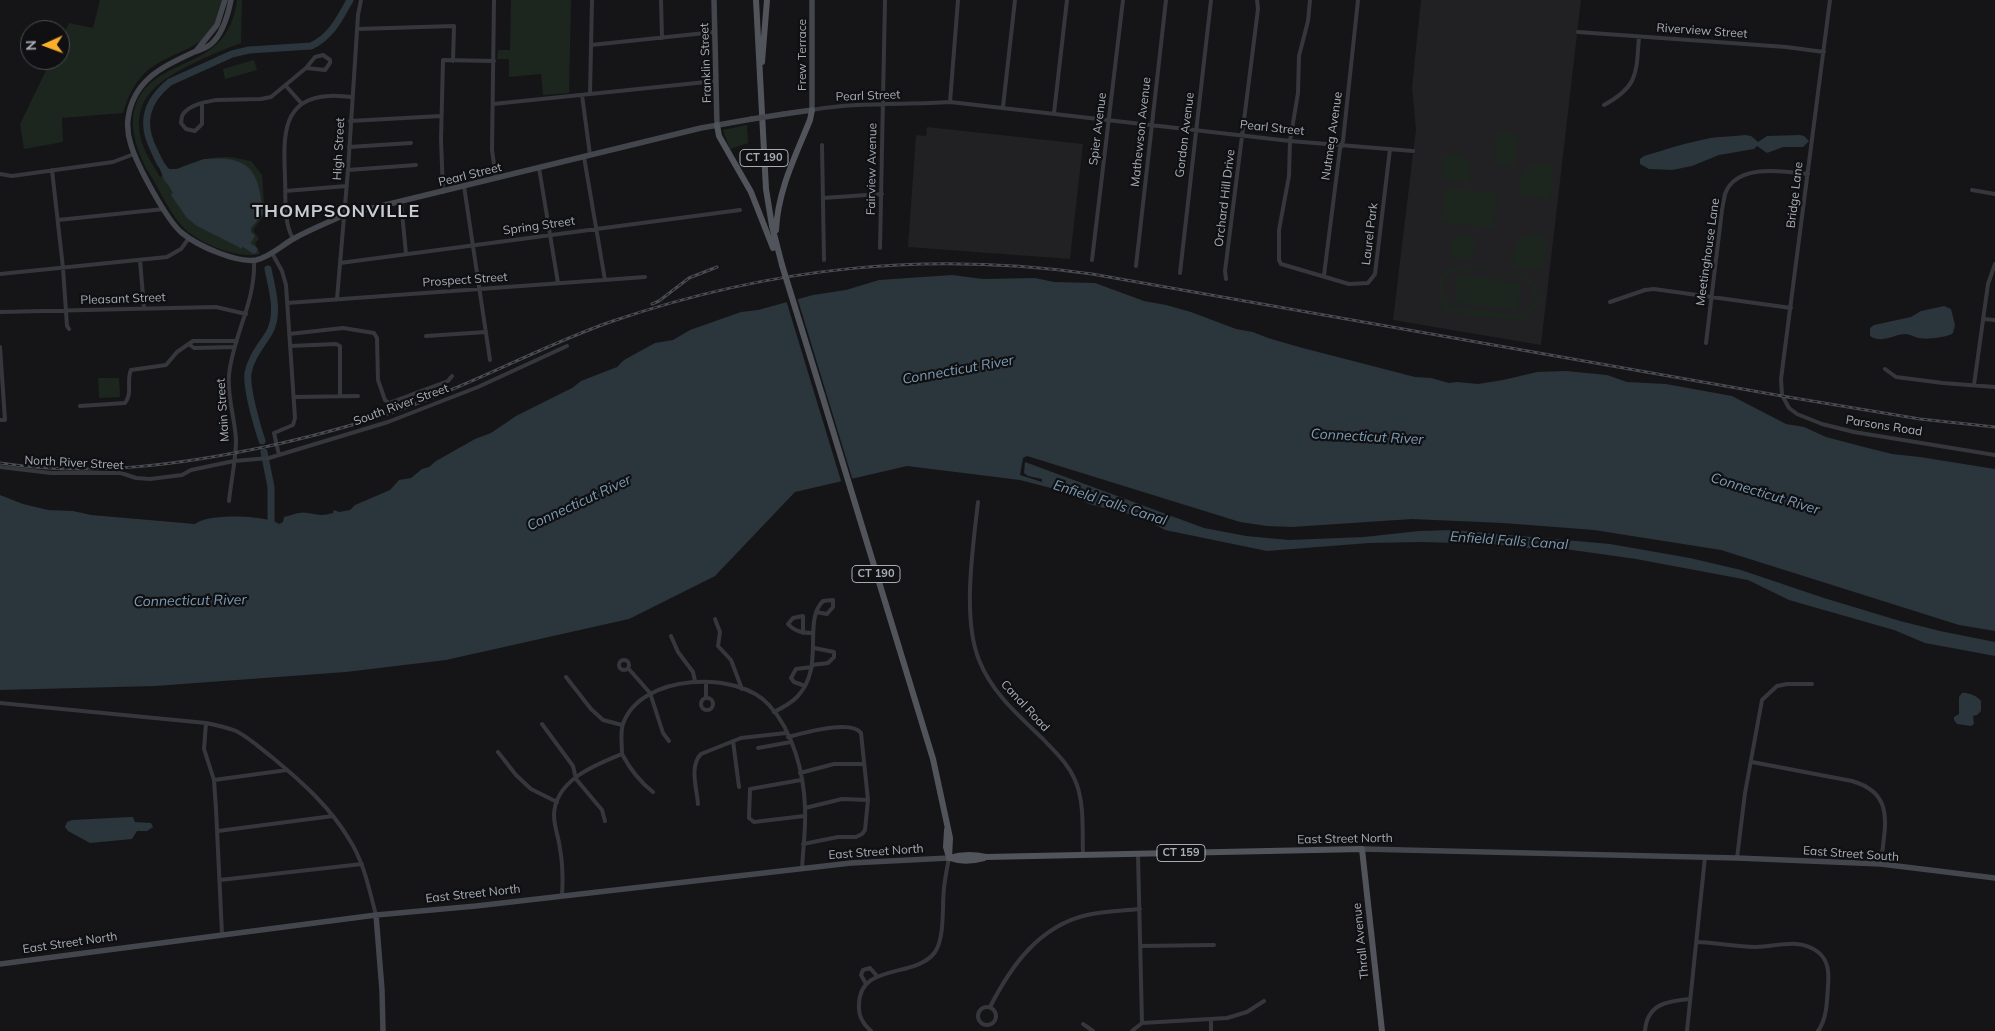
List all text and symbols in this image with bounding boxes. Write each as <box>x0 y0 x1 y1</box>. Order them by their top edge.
street label: Frew Terrace <box>795 19 809 91</box>
north arrow <box>20 20 70 70</box>
street label: Riverview Street <box>1656 21 1748 41</box>
street label: Franklin Street <box>697 23 715 103</box>
text: N <box>22 40 40 51</box>
street label: Mathewson Avenue <box>1128 76 1154 188</box>
street label: Pearl Street <box>835 88 901 104</box>
street label: Gordon Avenue <box>1173 91 1197 179</box>
street label: Nutmeg Avenue <box>1319 91 1345 181</box>
street label: Spier Avenue <box>1086 92 1110 166</box>
street label: High Street <box>330 117 348 181</box>
street label: Pearl Street <box>1239 117 1305 139</box>
street label: Fairview Avenue <box>864 123 880 215</box>
street label: Orchard Hill Drive <box>1212 148 1238 248</box>
road number: CT 190 <box>740 150 788 167</box>
street label: Pearl Street <box>437 160 503 190</box>
street label: Bridge Lane <box>1784 161 1806 229</box>
street label: Meetinghouse Lane <box>1693 197 1723 307</box>
district label: THOMPSONVILLE <box>250 201 422 223</box>
street label: Laurel Park <box>1359 202 1381 266</box>
street label: Spring Street <box>502 214 576 238</box>
street label: Prospect Street <box>422 270 508 290</box>
street label: Pleasant Street <box>80 290 166 308</box>
water label: Connecticut River <box>901 352 1015 388</box>
street label: Main Street <box>214 378 232 442</box>
street label: South River Street <box>351 381 451 429</box>
street label: Parsons Road <box>1845 413 1923 439</box>
water label: Connecticut River <box>1310 426 1424 448</box>
street label: North River Street <box>24 453 124 473</box>
water label: Connecticut River <box>1709 469 1821 519</box>
water label: Connecticut River <box>524 472 634 534</box>
water label: Enfield Falls Canal <box>1051 477 1169 529</box>
water label: Enfield Falls Canal <box>1449 528 1569 554</box>
road number: CT 190 <box>852 566 900 582</box>
water label: Connecticut River <box>133 592 247 610</box>
street label: Canal Road <box>998 677 1052 735</box>
street label: East Street North <box>1297 831 1393 847</box>
street label: East Street North <box>828 841 924 863</box>
street label: East Street South <box>1803 843 1899 865</box>
road number: CT 159 <box>1157 844 1205 861</box>
street label: East Street North <box>425 882 521 906</box>
street label: Thrall Avenue <box>1350 902 1372 980</box>
street label: East Street North <box>22 929 118 957</box>

